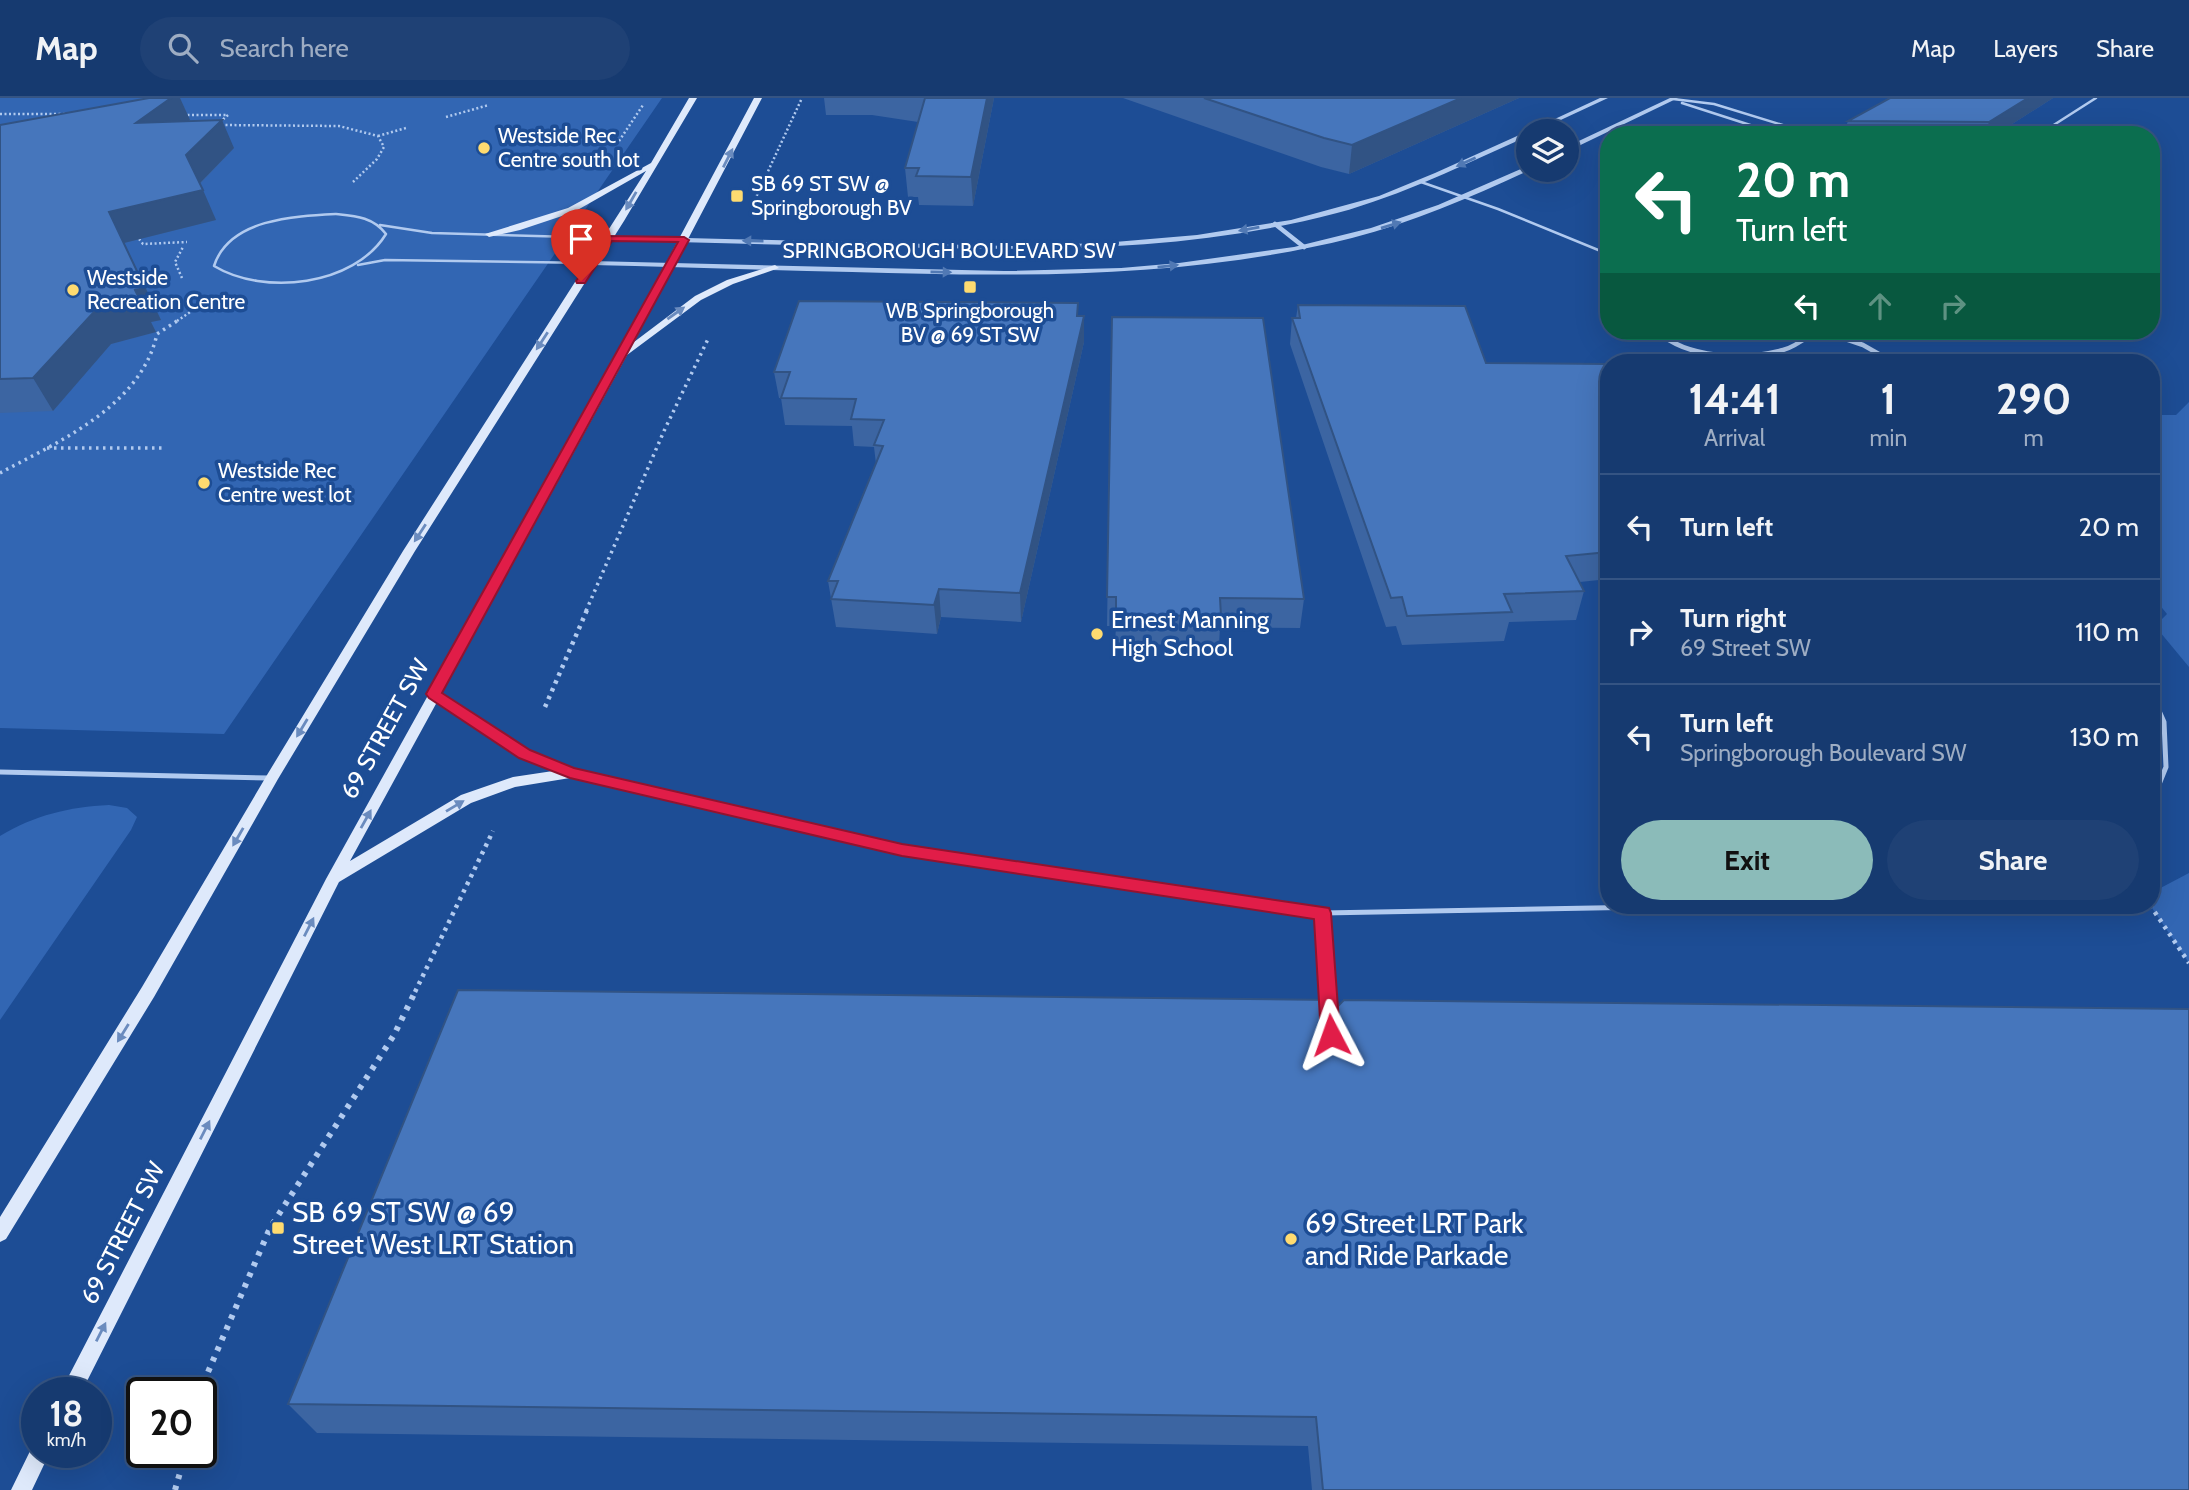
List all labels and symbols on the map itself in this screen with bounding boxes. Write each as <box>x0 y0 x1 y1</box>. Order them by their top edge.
place label: Westside Rec Centre south lot <box>498 123 640 172</box>
marker: Westside Rec Centre south lot <box>476 140 492 156</box>
one-way arrow <box>722 148 733 168</box>
one-way arrow <box>1455 156 1476 167</box>
place label: SB 69 ST SW @ Springborough BV <box>751 171 912 220</box>
marker: SB 69 ST SW @ Springborough BV <box>729 188 745 204</box>
one-way arrow <box>625 192 637 211</box>
pin <box>551 209 611 281</box>
one-way arrow <box>1381 219 1402 229</box>
one-way arrow <box>1238 224 1260 235</box>
one-way arrow <box>742 236 764 247</box>
street label: SPRINGBOROUGH BOULEVARD SW <box>782 238 1116 263</box>
one-way arrow <box>1157 261 1179 272</box>
place label: Westside Recreation Centre <box>87 265 245 314</box>
one-way arrow <box>930 266 952 278</box>
marker: WB Springborough BV @ 69 ST SW <box>962 279 978 295</box>
marker: Westside Recreation Centre <box>65 282 81 298</box>
place label: WB Springborough BV @ 69 ST SW <box>886 298 1054 347</box>
one-way arrow <box>667 306 685 320</box>
one-way arrow <box>536 332 549 351</box>
place label: Westside Rec Centre west lot <box>218 458 352 507</box>
marker: Westside Rec Centre west lot <box>196 475 212 491</box>
one-way arrow <box>414 524 427 543</box>
place label: Ernest Manning High School <box>1111 605 1270 662</box>
marker: Ernest Manning High School <box>1089 626 1105 642</box>
street label: 69 STREET SW <box>334 653 435 804</box>
one-way arrow <box>296 718 308 737</box>
one-way arrow <box>445 799 464 812</box>
one-way arrow <box>360 809 372 829</box>
one-way arrow <box>232 827 244 847</box>
one-way arrow <box>303 917 314 937</box>
position arrow <box>1294 998 1368 1072</box>
one-way arrow <box>117 1024 129 1043</box>
one-way arrow <box>199 1120 211 1140</box>
street label: 69 STREET SW <box>74 1157 171 1309</box>
place label: SB 69 ST SW @ 69 Street West LRT Station <box>292 1195 574 1261</box>
place label: 69 Street LRT Park and Ride Parkade <box>1305 1206 1524 1272</box>
marker: SB 69 ST SW @ 69 Street West LRT Station <box>270 1220 286 1236</box>
marker: 69 Street LRT Park and Ride Parkade <box>1283 1231 1299 1247</box>
one-way arrow <box>96 1322 107 1342</box>
speed limit sign: 20 <box>126 1377 217 1468</box>

